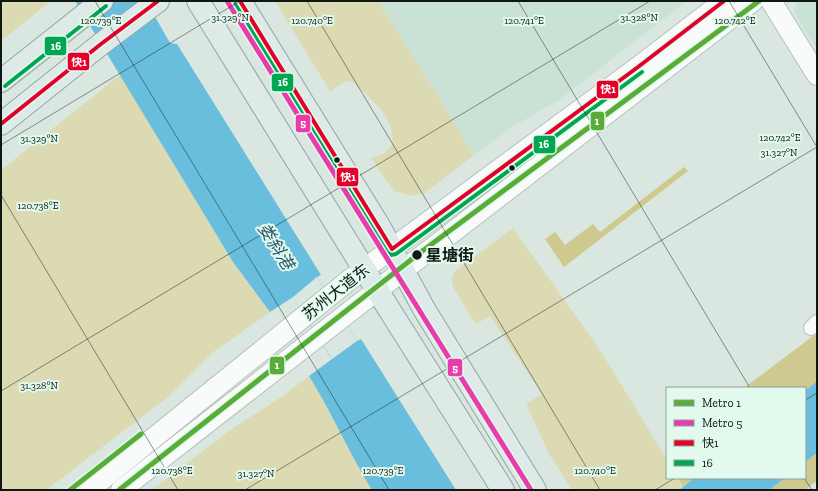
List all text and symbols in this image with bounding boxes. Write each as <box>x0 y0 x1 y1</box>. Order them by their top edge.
text: 31.329°N <box>211 12 249 24</box>
text: 31.328°N <box>620 12 658 24</box>
text: 120.739°E <box>81 15 122 27</box>
text: 120.740°E <box>291 15 333 27</box>
text: 120.741°E <box>504 15 544 27</box>
text: 120.742°E <box>714 15 756 27</box>
line badge: 16 <box>44 36 67 56</box>
text: 16 <box>51 40 61 53</box>
line badge: 快1 <box>67 52 90 71</box>
text: 快1 <box>71 56 87 69</box>
line badge: 16 <box>271 73 294 92</box>
text: 16 <box>278 76 288 89</box>
line badge: 快1 <box>596 80 619 99</box>
text: 快1 <box>600 83 616 96</box>
line badge: 1 <box>590 111 605 131</box>
line badge: 5 <box>295 114 311 133</box>
text: 1 <box>595 115 600 128</box>
text: 5 <box>300 117 306 130</box>
text: 120.742°E <box>759 132 801 144</box>
text: 31.329°N <box>20 133 58 145</box>
line badge: 16 <box>533 135 556 154</box>
text: 16 <box>539 138 549 151</box>
text: 31.327°N <box>761 147 798 159</box>
unlabelled marker <box>332 155 342 165</box>
unlabelled marker <box>507 163 517 173</box>
line badge: 快1 <box>336 167 359 187</box>
text: 快1 <box>340 171 356 184</box>
text: 120.738°E <box>17 200 59 212</box>
water label: 娄斜港 <box>254 219 299 275</box>
place label: 星塘街 <box>426 246 474 265</box>
marker: 星塘街 <box>410 248 424 262</box>
street label: 苏州大道东 <box>299 260 373 324</box>
line badge: 1 <box>269 356 285 375</box>
line badge: 5 <box>447 358 463 377</box>
text: 1 <box>275 359 280 372</box>
text: 5 <box>452 362 458 375</box>
text: 31.328°N <box>20 380 58 392</box>
legend <box>666 387 806 479</box>
text: Metro 1 <box>702 396 741 410</box>
text: Metro 5 <box>702 416 742 430</box>
text: 快1 <box>702 436 719 450</box>
text: 16 <box>702 456 713 470</box>
text: 120.738°E <box>151 465 193 477</box>
text: 120.739°E <box>363 465 404 477</box>
text: 120.740°E <box>574 465 616 477</box>
text: 31.327°N <box>238 468 275 480</box>

